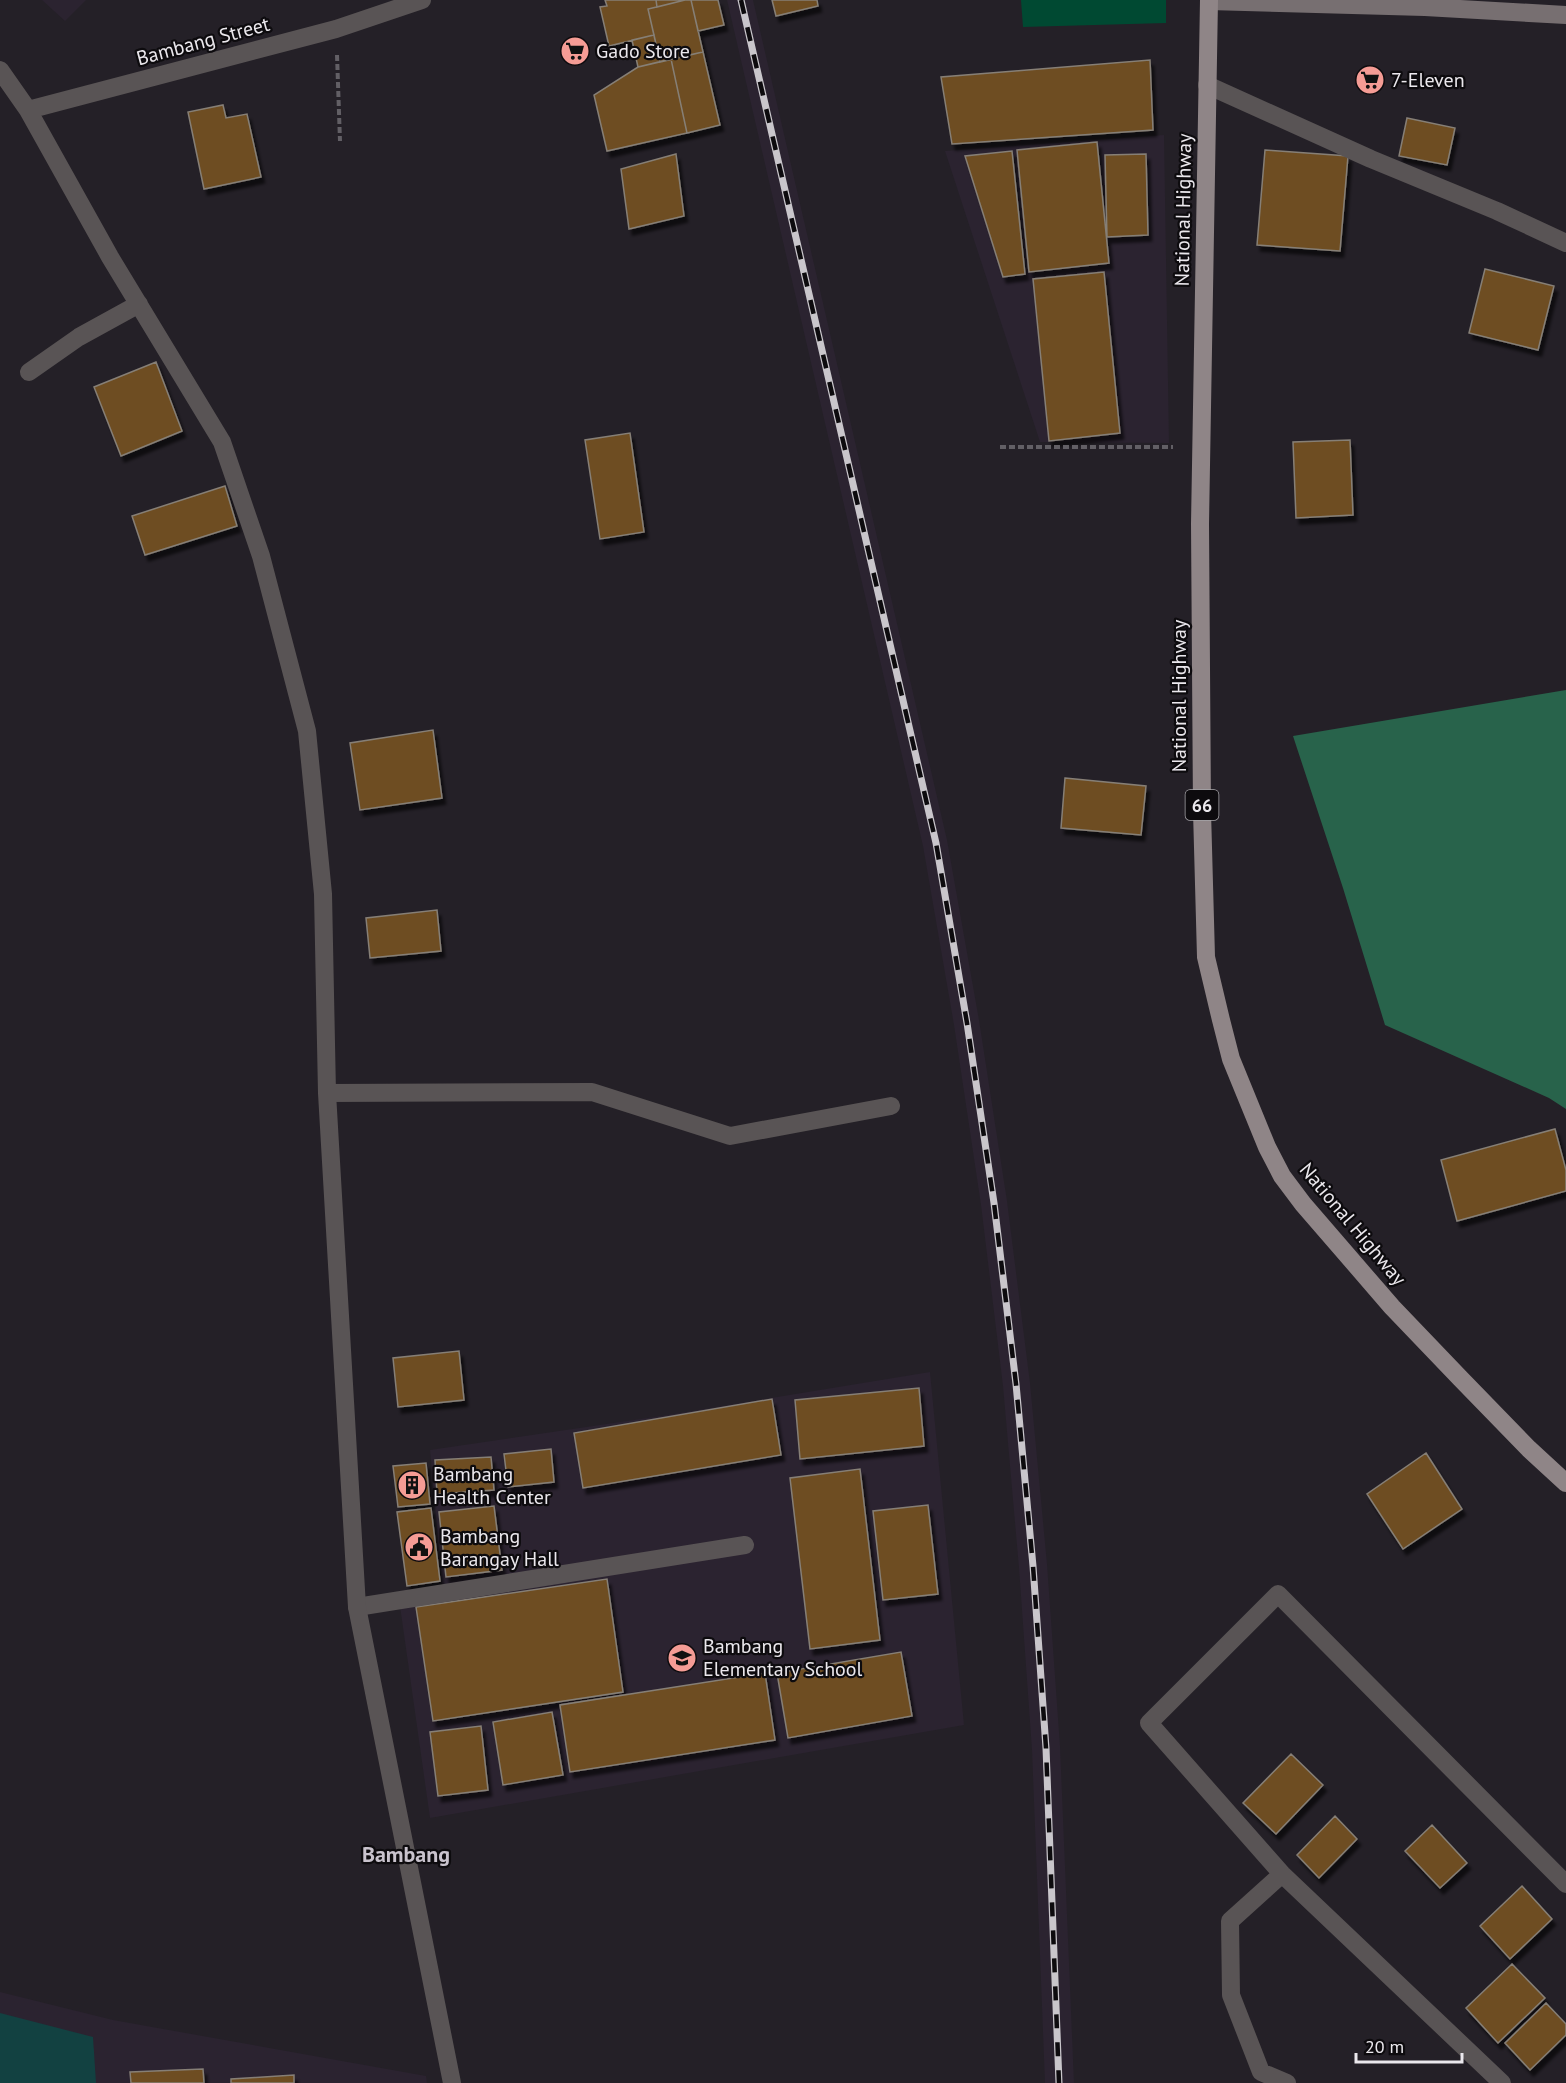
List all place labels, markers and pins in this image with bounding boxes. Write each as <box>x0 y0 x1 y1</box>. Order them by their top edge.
supermarket icon: Gado Store <box>559 35 591 67</box>
place label: Gado Store <box>596 38 690 64</box>
supermarket icon: 7-Eleven <box>1354 64 1386 96</box>
place label: 7-Eleven <box>1391 67 1465 93</box>
place label: Bambang Health Center <box>433 1461 551 1510</box>
building icon: Bambang Health Center <box>396 1469 428 1501</box>
place label: Bambang Barangay Hall <box>440 1523 559 1572</box>
public building icon: Bambang Barangay Hall <box>403 1531 435 1563</box>
place label: Bambang Elementary School <box>703 1633 863 1682</box>
school or university icon: Bambang Elementary School <box>666 1642 698 1674</box>

